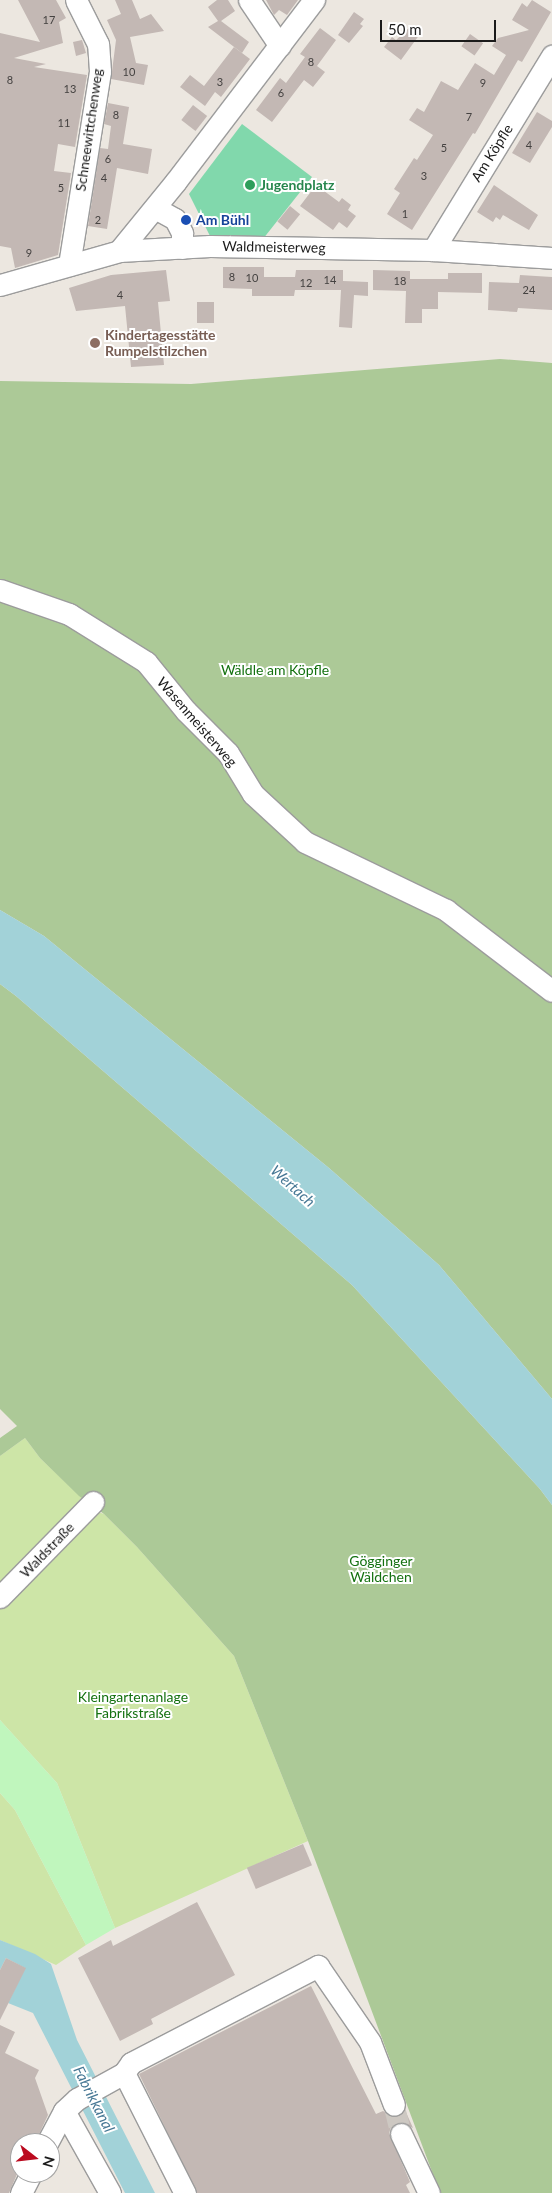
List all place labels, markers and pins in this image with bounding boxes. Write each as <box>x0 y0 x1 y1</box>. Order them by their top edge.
place label: Jugendplatz <box>260 177 334 193</box>
marker: Jugendplatz <box>244 179 256 191</box>
place label: Am Bühl <box>196 212 249 228</box>
marker: Am Bühl <box>180 214 192 226</box>
place label: Kindertagesstätte Rumpelstilzchen <box>105 327 216 360</box>
marker: Kindertagesstätte Rumpelstilzchen <box>89 337 101 349</box>

